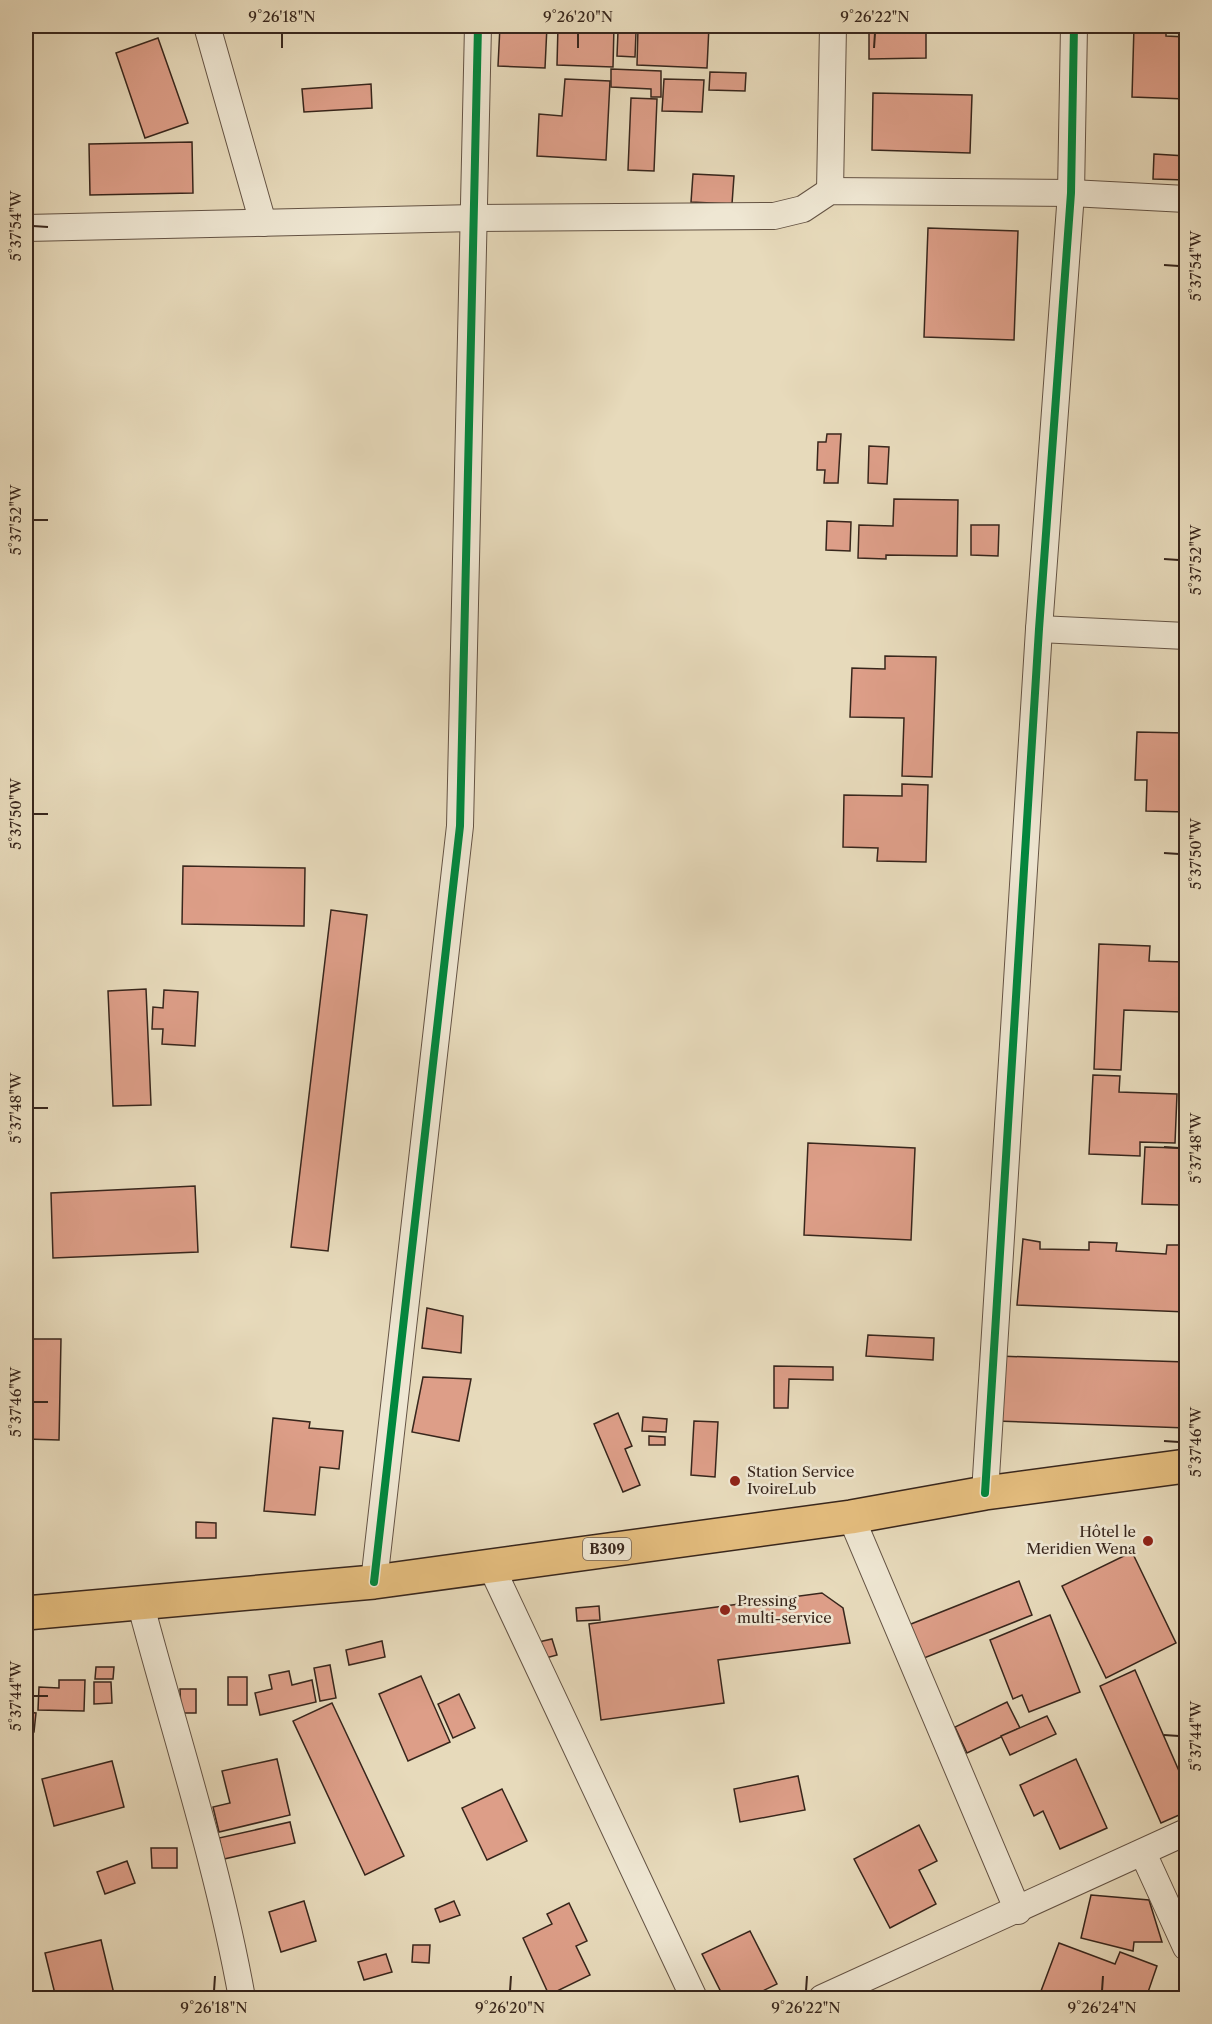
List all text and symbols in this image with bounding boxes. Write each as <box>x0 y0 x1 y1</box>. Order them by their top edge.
text: 9°26'18"N <box>248 7 316 26</box>
text: 9°26'20"N <box>543 7 613 26</box>
text: 9°26'22"N <box>840 7 910 26</box>
text: 5°37'54"W <box>6 190 25 261</box>
text: 5°37'54"W <box>1186 230 1205 301</box>
text: 5°37'52"W <box>6 484 25 555</box>
text: 5°37'52"W <box>1186 524 1205 595</box>
text: 5°37'50"W <box>6 778 25 850</box>
text: 5°37'50"W <box>1186 818 1205 890</box>
text: 5°37'48"W <box>6 1072 25 1143</box>
text: 5°37'48"W <box>1186 1112 1205 1183</box>
text: 5°37'46"W <box>6 1366 25 1437</box>
text: 5°37'46"W <box>1186 1406 1205 1477</box>
place label: Station Service IvoireLub <box>747 1462 854 1498</box>
marker: Station Service IvoireLub <box>728 1474 742 1488</box>
place label: Hôtel le Meridien Wena <box>1026 1522 1136 1558</box>
marker: Hôtel le Meridien Wena <box>1141 1534 1155 1548</box>
road number: B309 <box>583 1538 631 1560</box>
place label: Pressing multi-service <box>737 1591 832 1627</box>
marker: Pressing multi-service <box>718 1603 732 1617</box>
text: 5°37'44"W <box>6 1660 25 1731</box>
text: 5°37'44"W <box>1186 1700 1205 1771</box>
text: 9°26'18"N <box>180 1998 248 2017</box>
text: 9°26'20"N <box>475 1998 545 2017</box>
text: 9°26'22"N <box>771 1998 841 2017</box>
text: 9°26'24"N <box>1067 1998 1137 2017</box>

